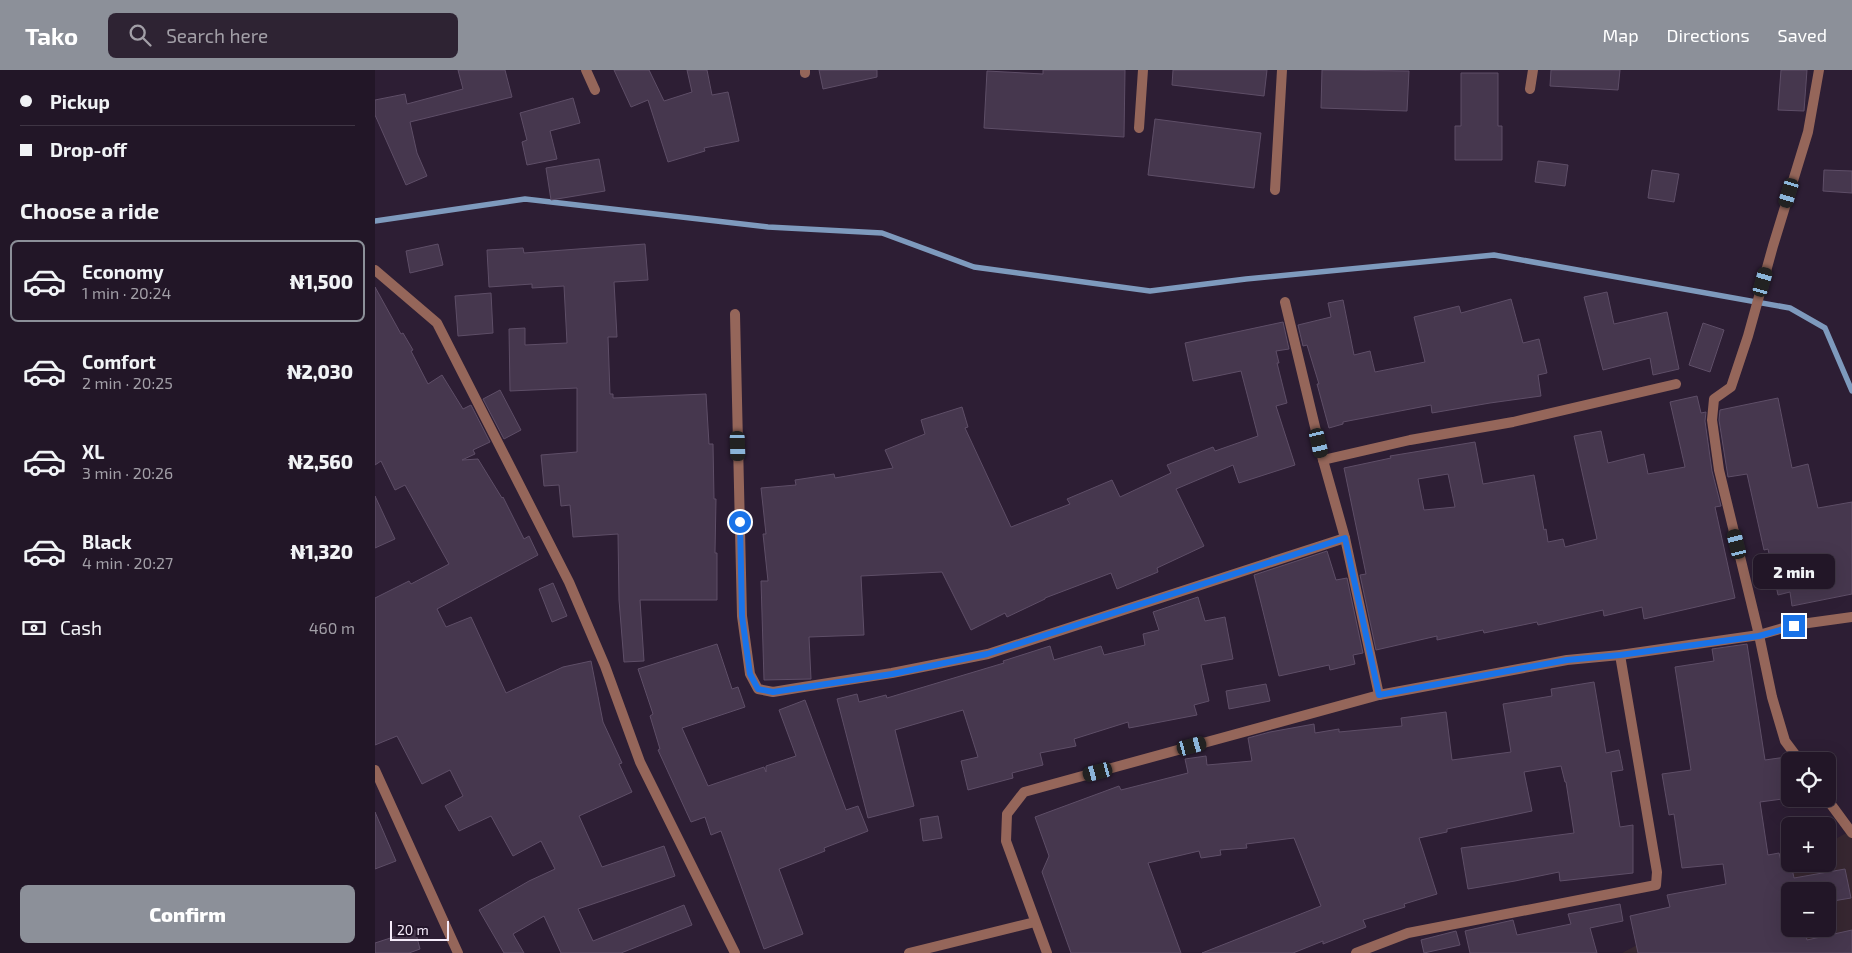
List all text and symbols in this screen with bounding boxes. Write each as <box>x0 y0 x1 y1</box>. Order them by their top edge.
search box <box>108 13 458 58</box>
text: Tako <box>25 21 78 50</box>
icon: search <box>126 21 154 49</box>
text: Search here <box>166 24 268 47</box>
text: Map <box>1602 24 1639 46</box>
text: Directions <box>1667 24 1750 46</box>
text: Saved <box>1778 24 1827 46</box>
text: Pickup <box>50 90 110 113</box>
text: Drop-off <box>50 138 127 161</box>
car <box>1777 176 1800 210</box>
text: Choose a ride <box>20 197 159 223</box>
icon: car <box>22 259 67 304</box>
text: Economy <box>82 260 164 283</box>
car <box>1751 266 1774 298</box>
text: ₦1,500 <box>290 270 353 293</box>
text: 1 min · 20:24 <box>82 283 171 302</box>
icon: car <box>22 349 67 394</box>
text: Comfort <box>82 350 156 373</box>
text: ₦2,030 <box>287 360 353 383</box>
text: 2 min · 20:25 <box>82 373 173 392</box>
car <box>1308 427 1329 459</box>
car <box>729 431 746 461</box>
icon: car <box>22 439 67 484</box>
text: XL <box>82 440 104 463</box>
text: ₦2,560 <box>288 450 353 473</box>
text: 3 min · 20:26 <box>82 463 173 482</box>
route start <box>729 511 751 533</box>
car <box>1726 528 1747 560</box>
icon: car <box>22 529 67 574</box>
text: Black <box>82 530 132 553</box>
text: ₦1,320 <box>291 540 353 563</box>
text: 4 min · 20:27 <box>82 553 173 572</box>
callout: 2 min <box>1753 554 1835 588</box>
text: 2 min <box>1773 562 1815 581</box>
icon: cash <box>20 614 48 642</box>
route end <box>1783 615 1805 637</box>
text: Cash <box>60 616 102 639</box>
text: 460 m <box>309 618 355 637</box>
car <box>1175 735 1208 757</box>
map controls <box>1781 752 1836 937</box>
button: locate <box>1781 752 1836 807</box>
car <box>1081 761 1114 783</box>
button: + <box>1781 817 1836 872</box>
button: − <box>1781 882 1836 937</box>
button: Confirm <box>20 885 355 943</box>
scale bar <box>390 918 449 941</box>
text: 20 m <box>397 921 429 938</box>

